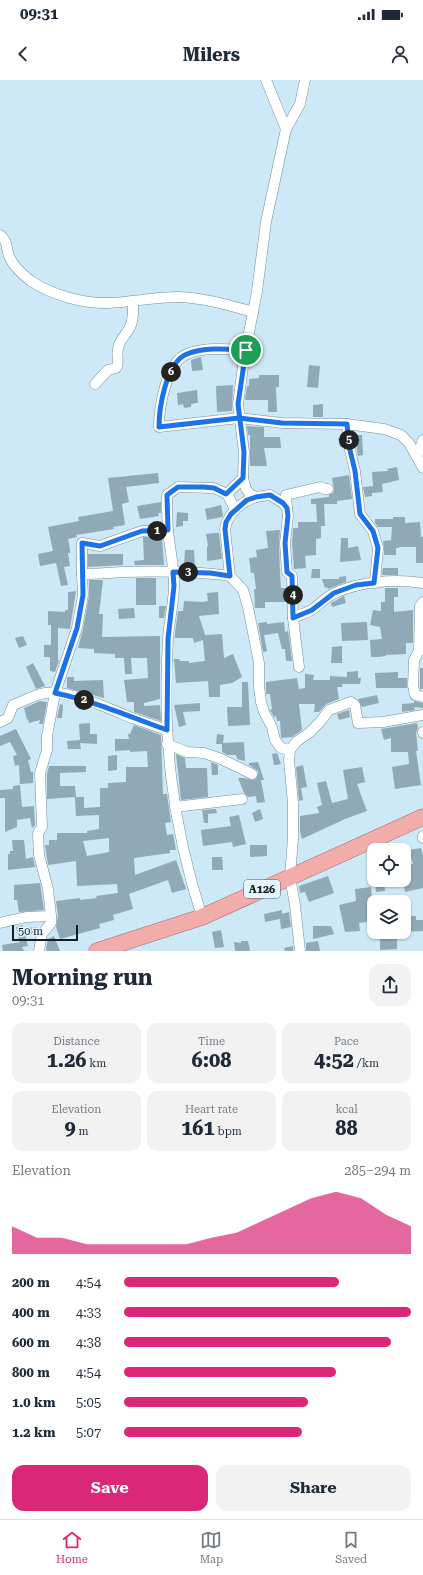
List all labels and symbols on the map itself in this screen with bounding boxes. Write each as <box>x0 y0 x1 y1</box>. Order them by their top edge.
pin <box>229 333 263 367</box>
pin: 6 <box>161 362 181 382</box>
pin: 5 <box>339 430 359 450</box>
pin: 1 <box>147 521 167 541</box>
pin: 3 <box>178 562 198 582</box>
pin: 4 <box>283 585 303 605</box>
pin: 2 <box>74 690 94 710</box>
road number: A126 <box>244 880 280 898</box>
scale bar <box>12 923 78 942</box>

